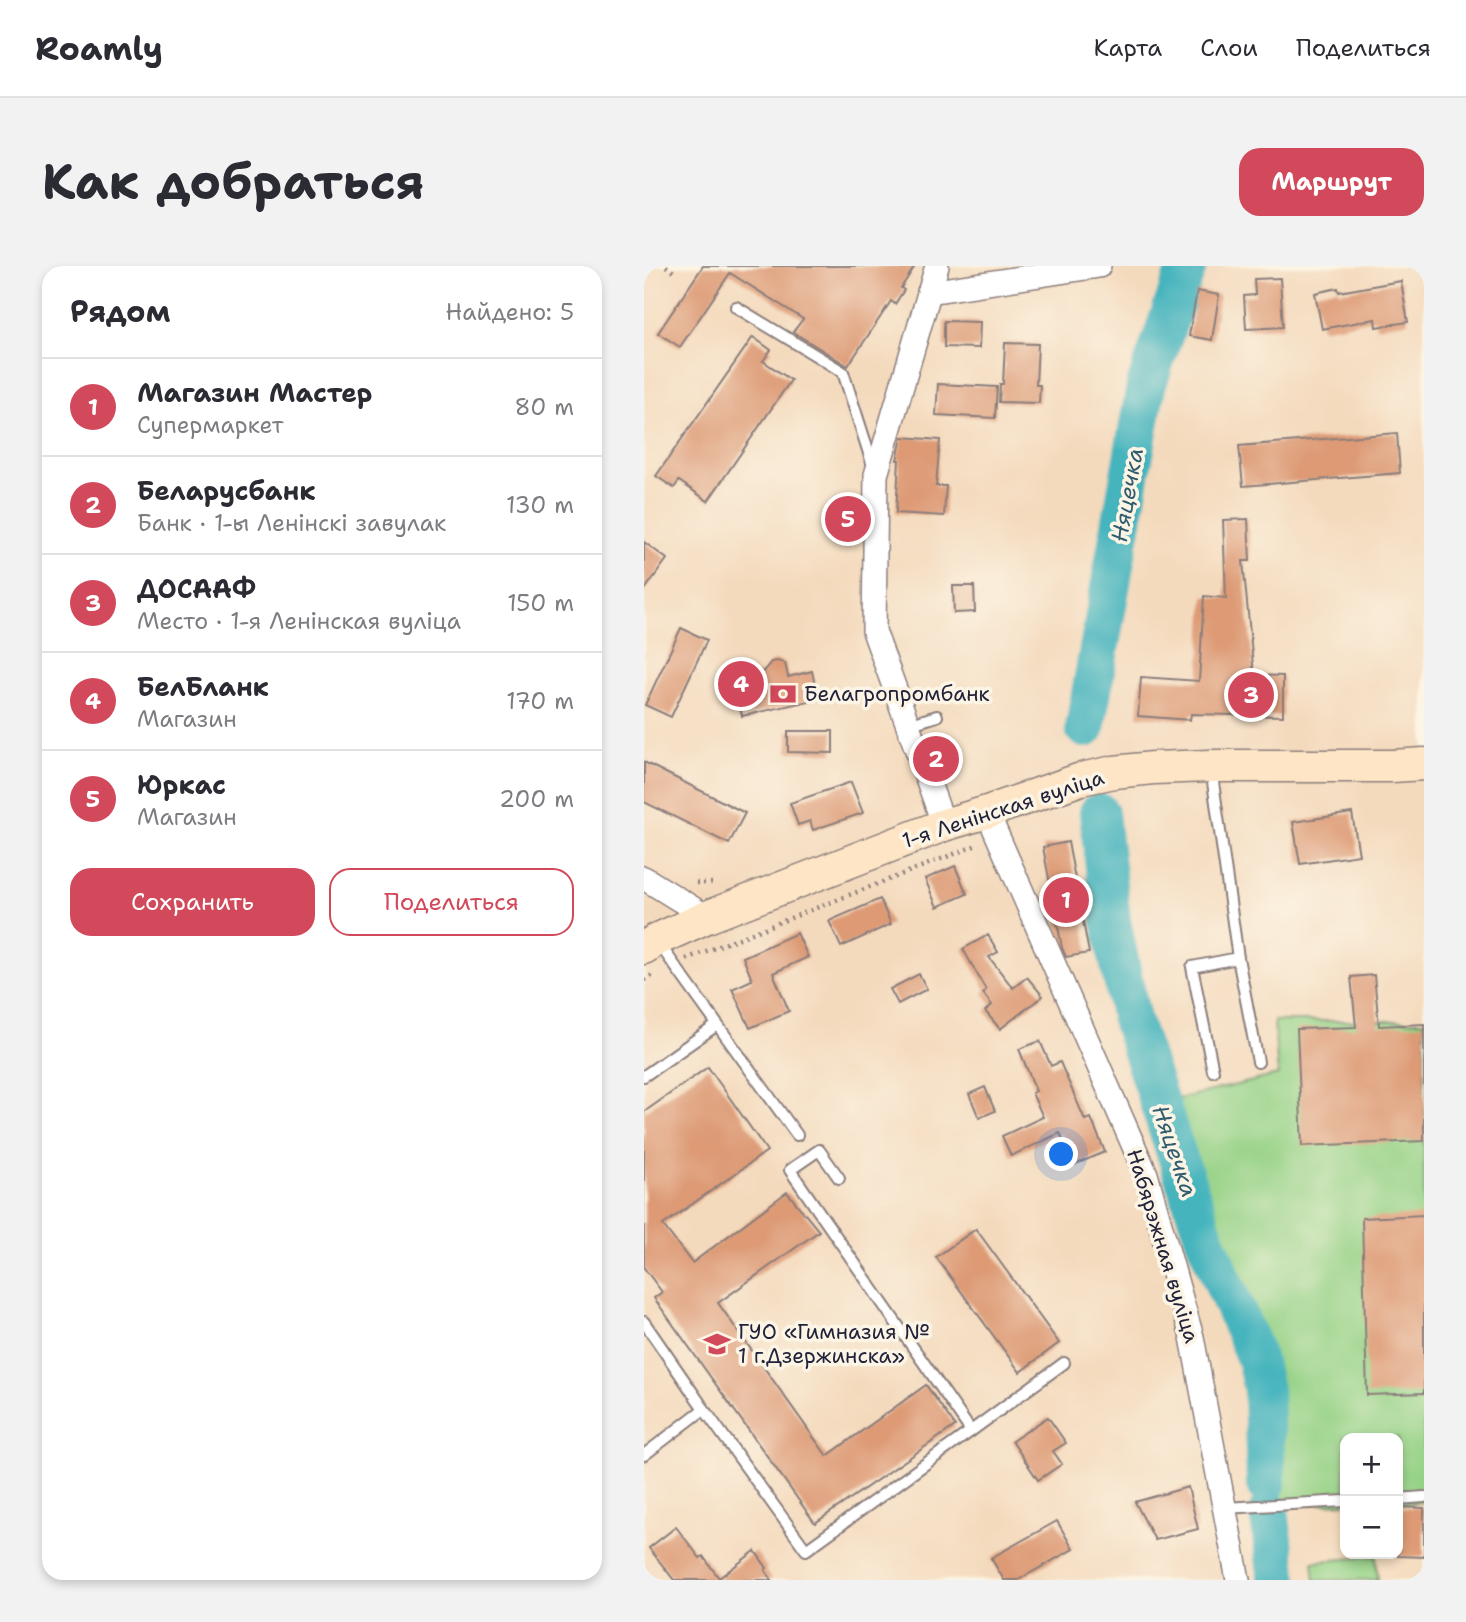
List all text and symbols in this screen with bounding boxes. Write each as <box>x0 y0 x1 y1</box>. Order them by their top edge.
text: Roamly <box>35 26 163 71</box>
text: Карта <box>1094 32 1162 64</box>
text: Слои <box>1200 32 1258 64</box>
text: Поделиться <box>1296 32 1431 64</box>
button: Маршрут <box>1239 148 1424 216</box>
text: Как добраться <box>42 149 424 215</box>
text: Рядом <box>70 291 170 332</box>
text: Найдено: 5 <box>446 297 574 327</box>
text: Магазин Мастер <box>137 375 372 410</box>
text: 1 <box>88 392 98 422</box>
text: 80 m <box>515 392 574 422</box>
text: Супермаркет <box>137 410 284 440</box>
water label: Няцечка <box>1104 446 1150 544</box>
text: Беларусбанк <box>137 473 316 508</box>
text: 2 <box>85 490 101 520</box>
text: 130 m <box>506 490 574 520</box>
pin: 5 <box>825 493 871 545</box>
text: Банк · 1-ы Ленінскі завулак <box>137 508 446 538</box>
text: ДОСААФ <box>137 571 256 606</box>
text: 3 <box>85 588 101 618</box>
text: 150 m <box>507 588 574 618</box>
text: Место · 1-я Ленінская вуліца <box>137 606 461 636</box>
pin: 4 <box>718 658 764 710</box>
text: БелБланк <box>137 669 269 704</box>
pin: 3 <box>1228 669 1274 721</box>
bank icon: Белагропромбанк <box>768 679 798 709</box>
place label: Белагропромбанк <box>804 680 990 708</box>
text: 4 <box>85 686 101 716</box>
text: 170 m <box>506 686 574 716</box>
text: Магазин <box>137 704 237 734</box>
pin: 2 <box>913 733 959 785</box>
street label: 1-я Ленінская вуліца <box>899 763 1107 855</box>
text: Юркас <box>137 767 226 802</box>
text: 5 <box>86 784 100 814</box>
text: 200 m <box>499 784 574 814</box>
text: Магазин <box>137 802 237 832</box>
button: Сохранить <box>70 868 315 936</box>
button: Поделиться <box>329 868 574 936</box>
pin: 1 <box>1043 874 1089 926</box>
water label: Няцечка <box>1145 1101 1205 1201</box>
your location <box>1044 1137 1078 1171</box>
street label: Набярэжная вуліца <box>1120 1146 1206 1346</box>
place label: ГУО «Гимназия № 1 г.Дзержинска» <box>738 1318 929 1370</box>
school or university icon: ГУО «Гимназия № 1 г.Дзержинска» <box>702 1329 732 1359</box>
map controls <box>1340 1433 1403 1559</box>
button: + <box>1340 1433 1403 1496</box>
button: − <box>1340 1496 1403 1559</box>

